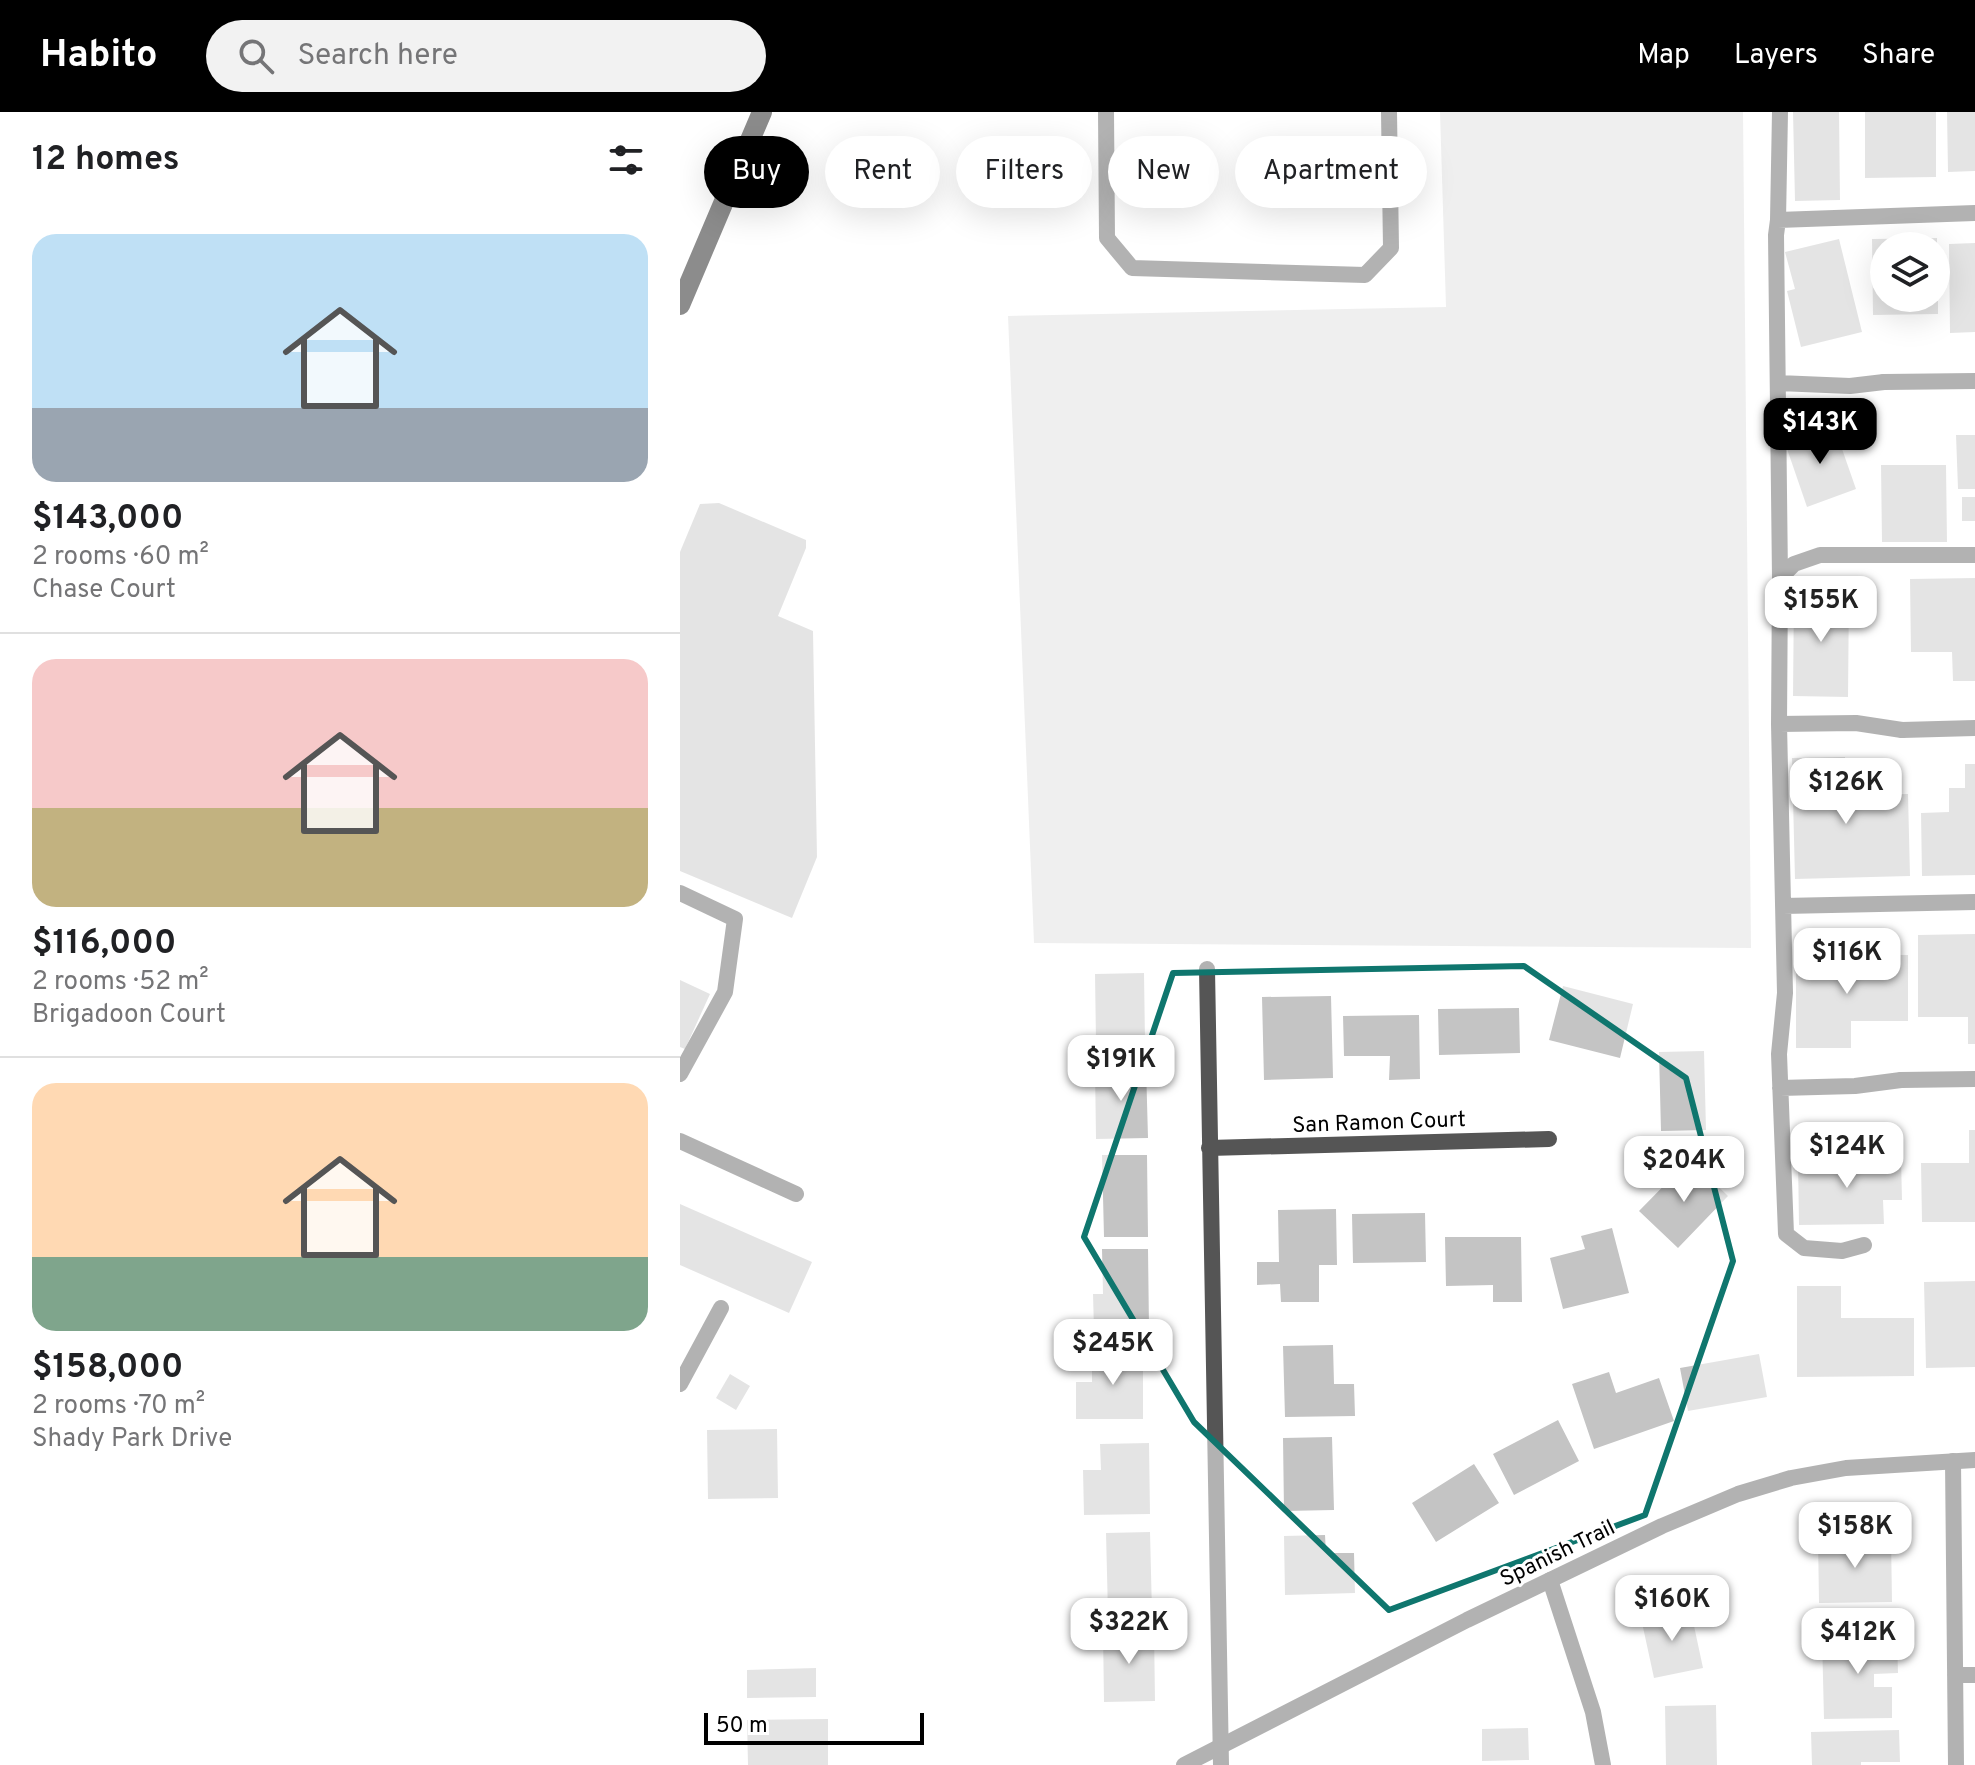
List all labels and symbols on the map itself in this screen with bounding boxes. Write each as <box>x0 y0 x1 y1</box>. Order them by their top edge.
pin: $143K <box>1764 398 1876 466</box>
pin: $155K <box>1765 576 1877 644</box>
pin: $126K <box>1790 758 1902 826</box>
pin: $116K <box>1791 928 1903 996</box>
pin: $191K <box>1065 1035 1177 1103</box>
street label: San Ramon Court <box>1292 1107 1466 1140</box>
pin: $124K <box>1791 1122 1903 1190</box>
pin: $204K <box>1628 1136 1740 1204</box>
pin: $245K <box>1057 1319 1169 1387</box>
pin: $158K <box>1799 1502 1911 1570</box>
street label: Spanish Trail <box>1496 1515 1620 1594</box>
pin: $160K <box>1616 1575 1728 1643</box>
pin: $322K <box>1073 1598 1185 1666</box>
pin: $412K <box>1802 1608 1914 1676</box>
scale bar <box>704 1709 924 1745</box>

